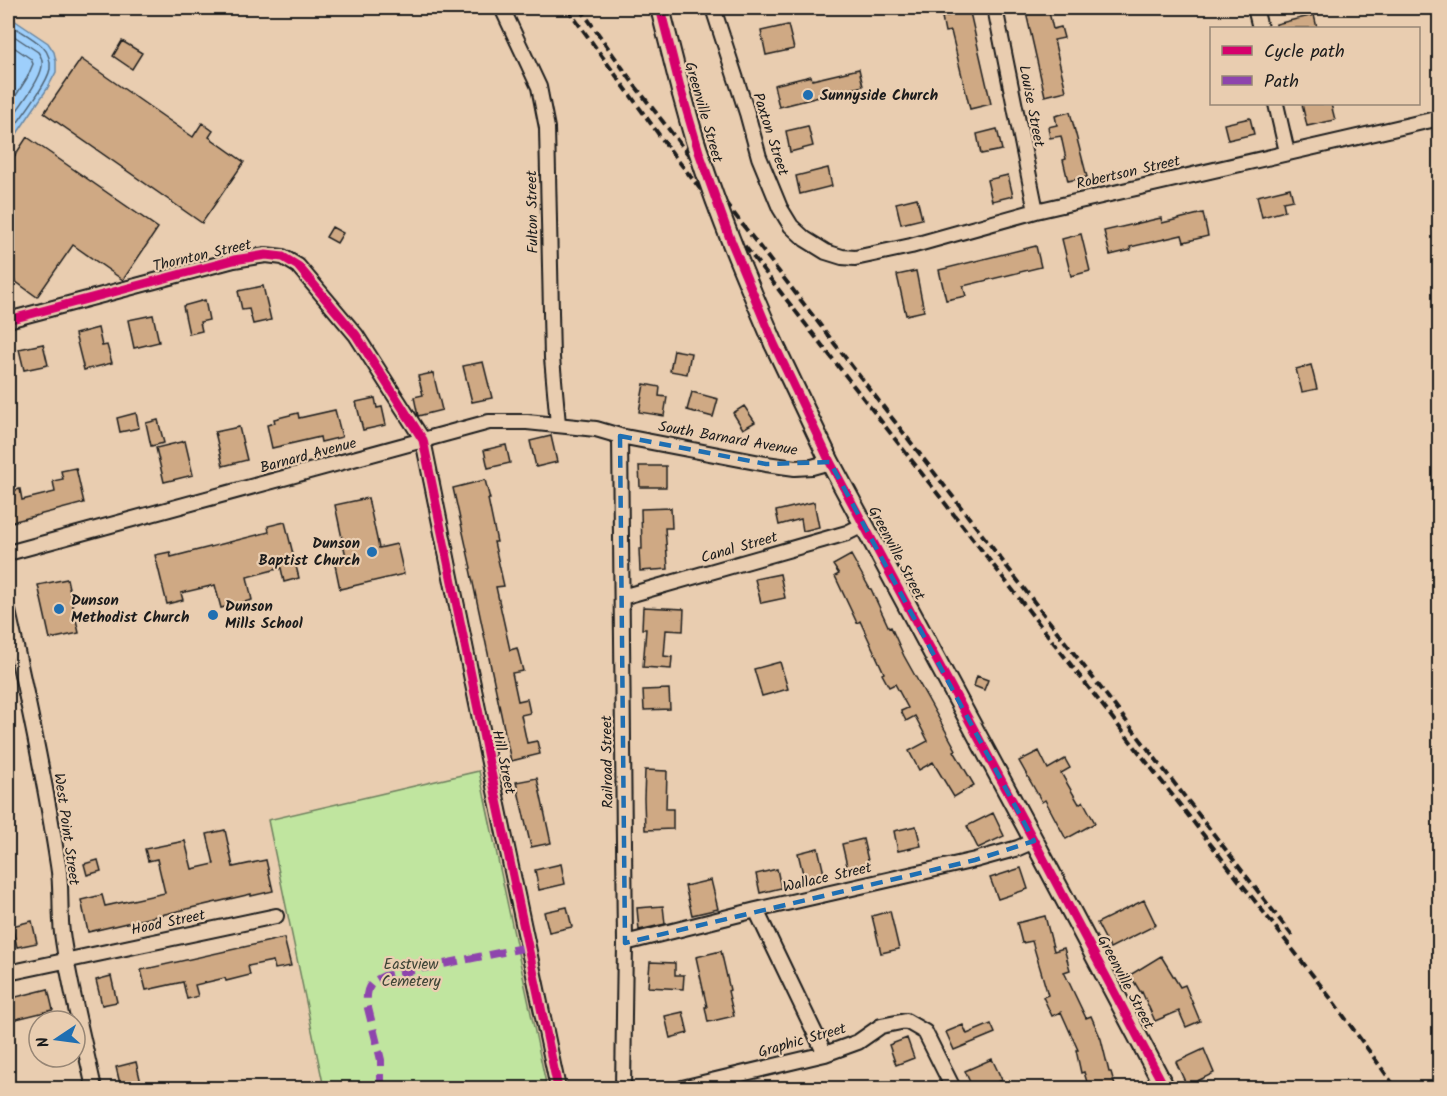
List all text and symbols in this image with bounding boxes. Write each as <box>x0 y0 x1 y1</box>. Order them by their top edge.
legend <box>1210 27 1420 105</box>
text: Cycle path <box>1264 38 1345 67</box>
street label: Greenville Street <box>677 59 729 166</box>
street label: Louise Street <box>1011 63 1051 149</box>
text: Path <box>1264 68 1299 97</box>
place label: Sunnyside Church <box>820 84 938 108</box>
marker: Sunnyside Church <box>801 88 815 102</box>
street label: Paxton Street <box>745 90 795 179</box>
street label: Robertson Street <box>1074 149 1183 197</box>
street label: Fulton Street <box>520 170 546 254</box>
street label: Thornton Street <box>151 233 254 279</box>
street label: South Barnard Avenue <box>656 415 800 463</box>
street label: Barnard Avenue <box>257 431 360 480</box>
street label: Greenville Street <box>861 502 931 605</box>
street label: Canal Street <box>698 526 781 570</box>
place label: Dunson Baptist Church <box>259 532 360 573</box>
marker: Dunson Baptist Church <box>365 545 379 559</box>
place label: Dunson Methodist Church <box>71 589 189 630</box>
place label: Dunson Mills School <box>225 595 303 636</box>
marker: Dunson Methodist Church <box>52 602 66 616</box>
marker: Dunson Mills School <box>206 608 220 622</box>
street label: Railroad Street <box>595 715 621 809</box>
street label: Hill Street <box>485 728 522 797</box>
street label: West Point Street <box>46 771 86 887</box>
street label: Wallace Street <box>780 856 874 900</box>
street label: Hood Street <box>129 903 208 943</box>
street label: Greenville Street <box>1090 931 1160 1034</box>
park label: Eastview Cemetery <box>382 953 441 994</box>
north arrow <box>27 1009 87 1069</box>
street label: Graphic Street <box>755 1017 849 1065</box>
text: N <box>31 1034 57 1050</box>

